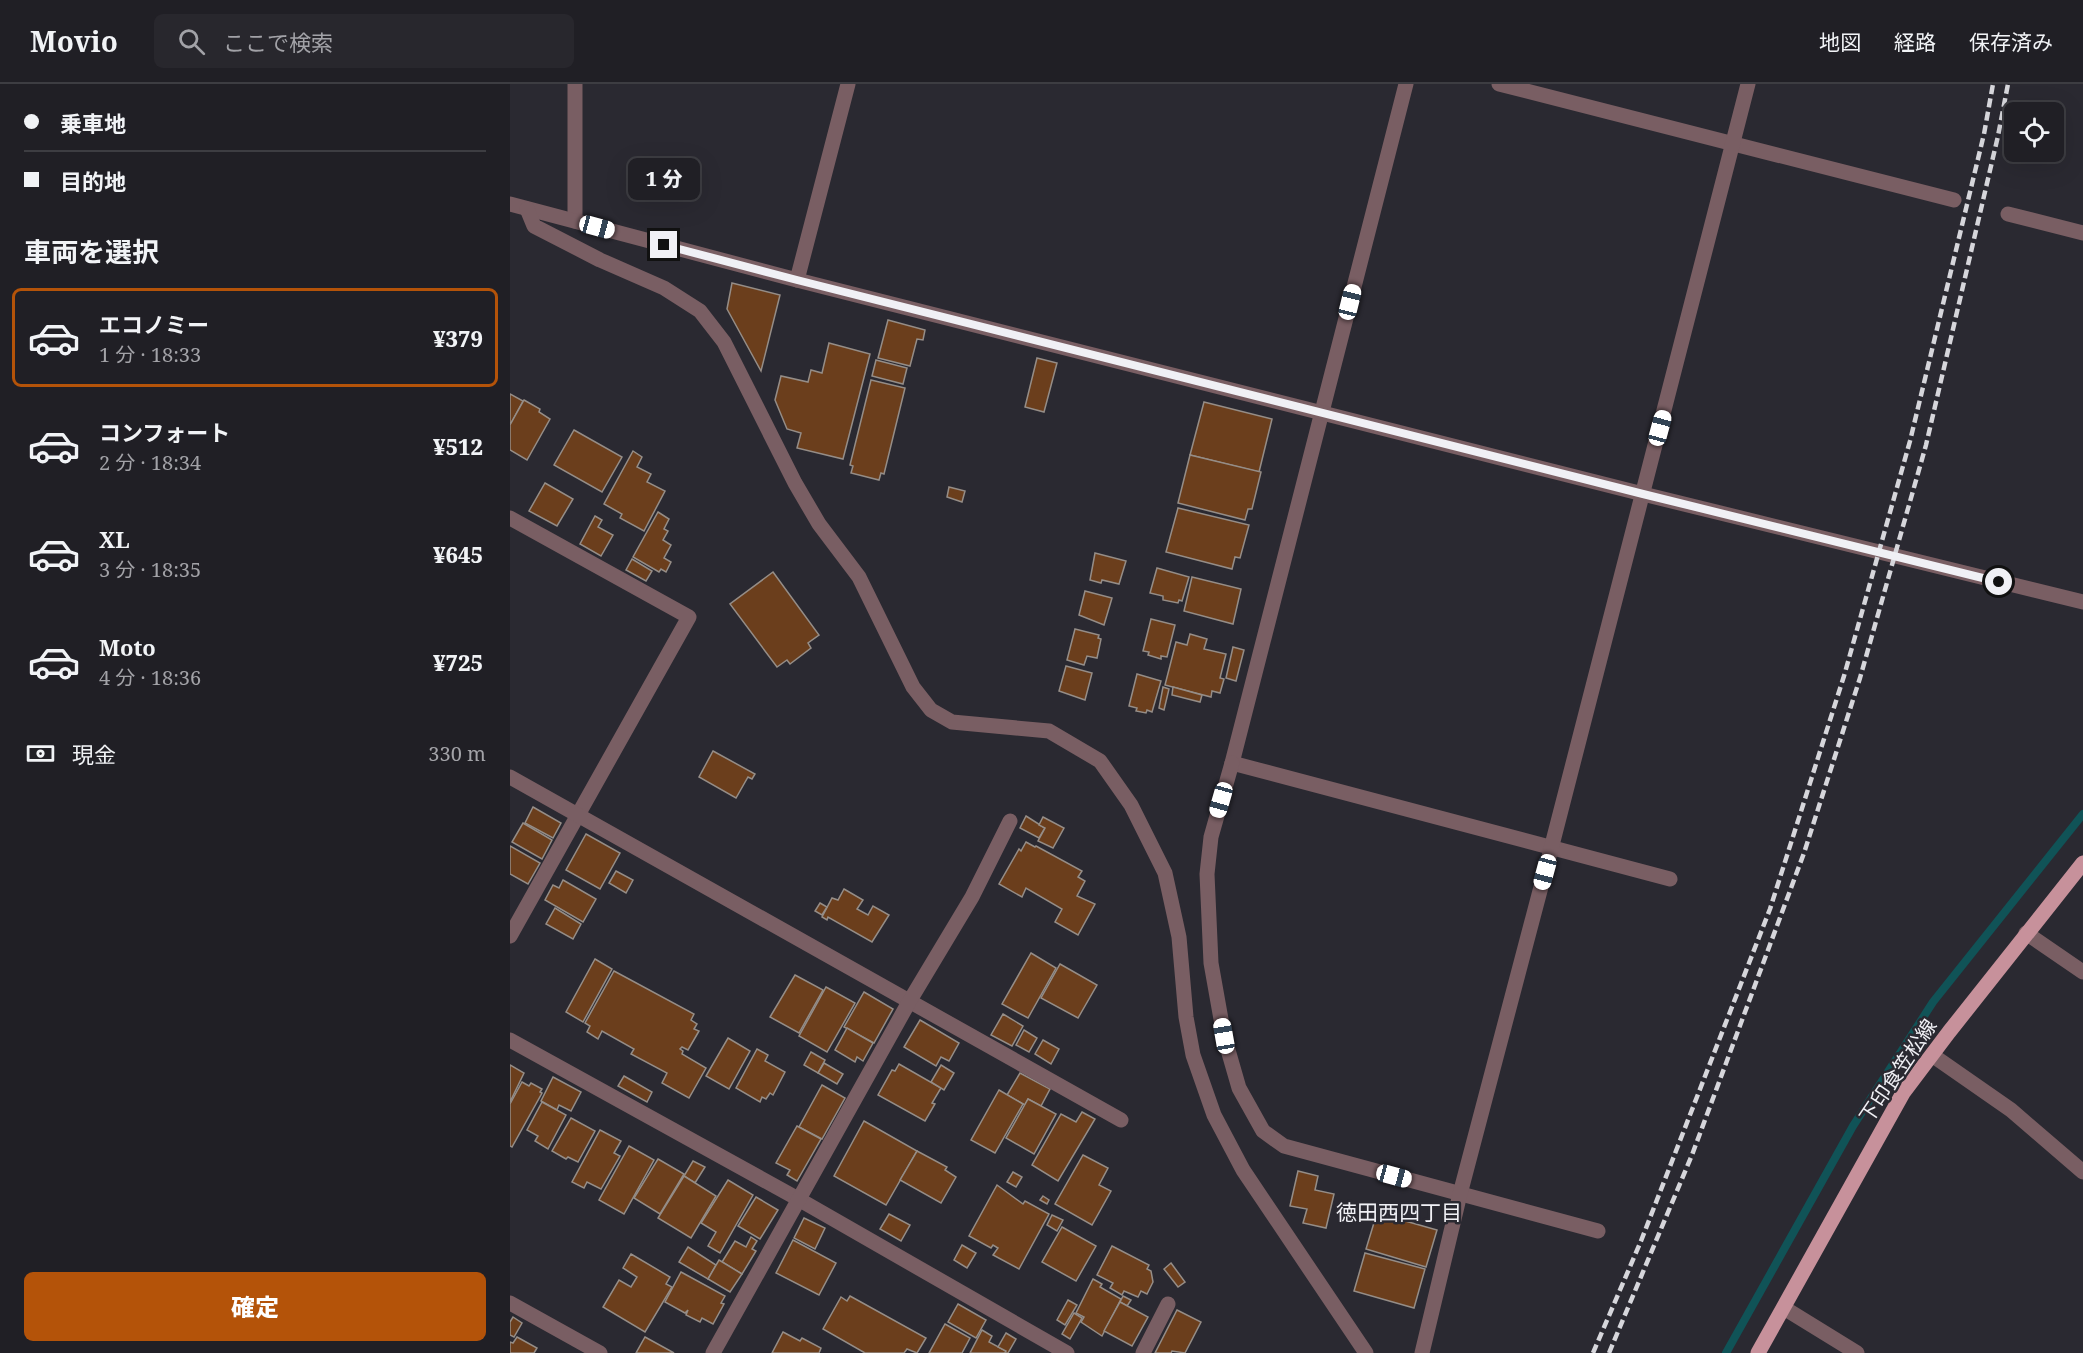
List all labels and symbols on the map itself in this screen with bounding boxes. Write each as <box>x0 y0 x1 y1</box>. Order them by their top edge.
callout: 1 分 <box>628 158 700 200</box>
car <box>577 214 617 240</box>
route end <box>650 231 677 258</box>
car <box>1337 282 1363 322</box>
car <box>1647 408 1673 448</box>
route start <box>1985 568 2012 595</box>
car <box>1207 780 1235 820</box>
car <box>1532 852 1558 892</box>
street label: 下印食笠松線 <box>1853 1013 1942 1128</box>
car <box>1212 1017 1236 1055</box>
car <box>1374 1163 1414 1189</box>
district label: 徳田西四丁目 <box>1336 1198 1462 1226</box>

